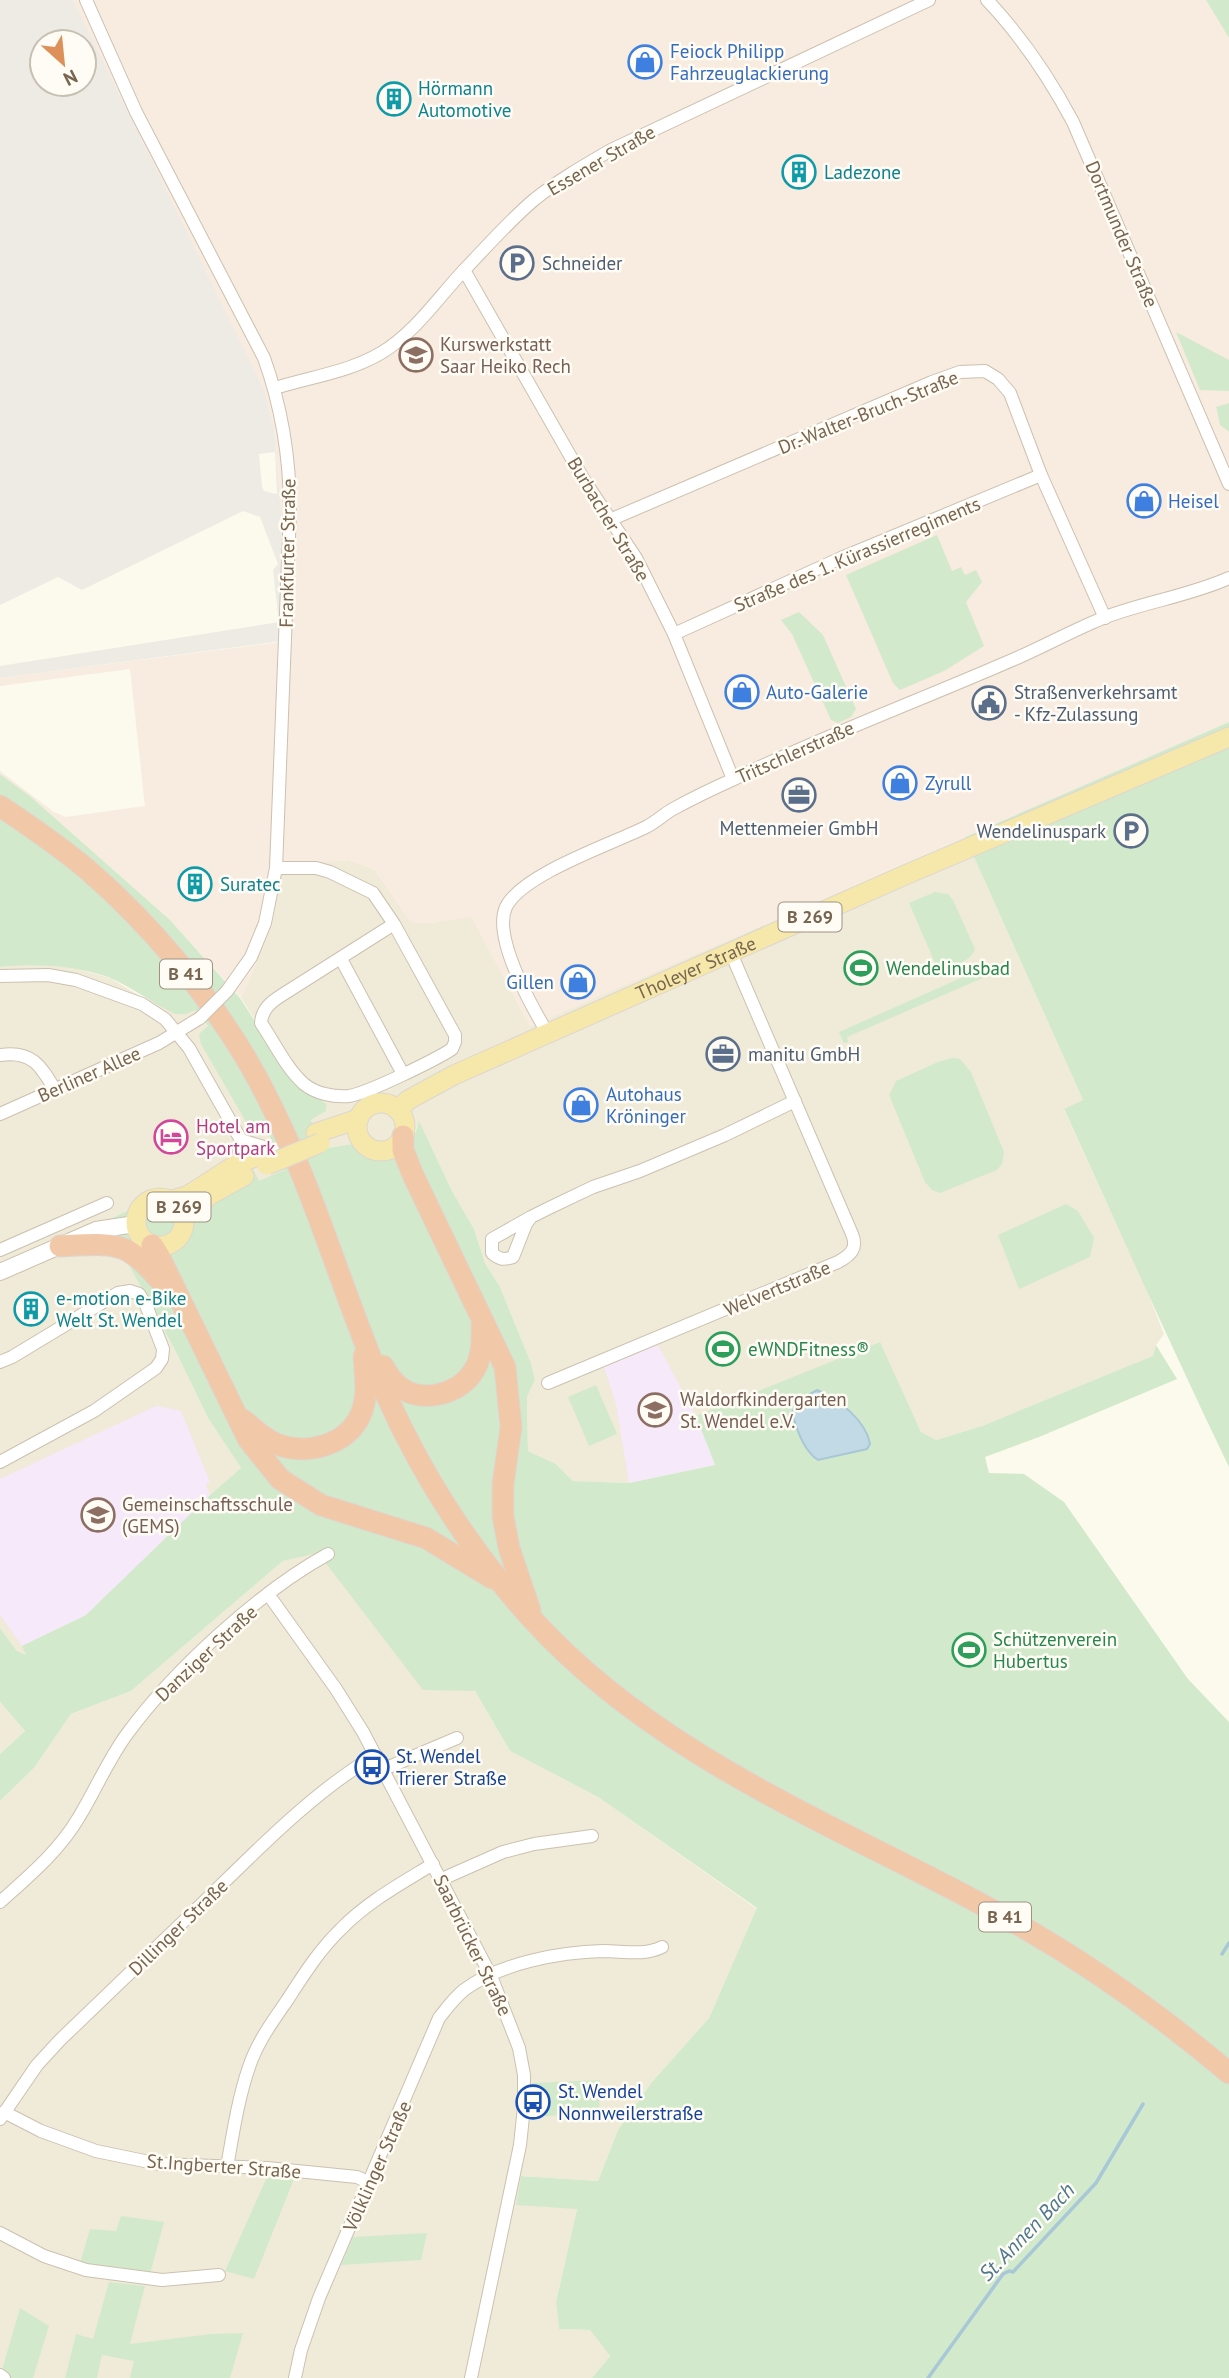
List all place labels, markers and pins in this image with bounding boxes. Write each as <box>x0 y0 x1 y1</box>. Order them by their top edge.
place label: Feiock Philipp Fahrzeuglackierung <box>670 39 829 85</box>
shop icon: Feiock Philipp Fahrzeuglackierung <box>626 43 664 81</box>
place label: Hörmann Automotive <box>418 76 512 122</box>
building icon: Hörmann Automotive <box>375 80 413 118</box>
building icon: Ladezone <box>780 153 818 191</box>
place label: Ladezone <box>824 160 901 184</box>
parking icon: Schneider <box>498 244 536 282</box>
place label: Schneider <box>542 251 623 275</box>
place label: Kurswerkstatt Saar Heiko Rech <box>440 332 571 378</box>
school or university icon: Kurswerkstatt Saar Heiko Rech <box>397 336 435 374</box>
shop icon: Heisel <box>1125 482 1163 520</box>
place label: Heisel <box>1168 489 1219 513</box>
shop icon: Auto-Galerie <box>723 673 761 711</box>
place label: Auto-Galerie <box>766 680 868 704</box>
place label: Straßenverkehrsamt - Kfz-Zulassung <box>1014 680 1178 726</box>
public building icon: Straßenverkehrsamt - Kfz-Zulassung <box>970 684 1008 722</box>
shop icon: Zyrull <box>881 764 919 802</box>
place label: Zyrull <box>925 771 972 795</box>
office icon: Mettenmeier GmbH <box>780 776 818 814</box>
parking icon: Wendelinuspark <box>1112 812 1150 850</box>
place label: Mettenmeier GmbH <box>720 816 878 840</box>
place label: Wendelinuspark <box>977 819 1106 843</box>
building icon: Suratec <box>176 865 214 903</box>
place label: Suratec <box>220 872 280 896</box>
sports icon: Wendelinusbad <box>842 949 880 987</box>
place label: Wendelinusbad <box>886 956 1010 980</box>
shop icon: Gillen <box>559 963 597 1001</box>
place label: Gillen <box>506 970 554 994</box>
office icon: manitu GmbH <box>704 1035 742 1073</box>
place label: manitu GmbH <box>748 1042 860 1066</box>
place label: Autohaus Kröninger <box>606 1082 686 1128</box>
shop icon: Autohaus Kröninger <box>562 1086 600 1124</box>
place label: Hotel am Sportpark <box>196 1114 275 1160</box>
hotel icon: Hotel am Sportpark <box>152 1118 190 1156</box>
place label: e-motion e-Bike Welt St. Wendel <box>56 1286 187 1332</box>
building icon: e-motion e-Bike Welt St. Wendel <box>12 1290 50 1328</box>
sports icon: eWNDFitness® <box>704 1330 742 1368</box>
place label: eWNDFitness® <box>748 1337 869 1361</box>
place label: Waldorfkindergarten St. Wendel e.V. <box>680 1387 847 1433</box>
school or university icon: Waldorfkindergarten St. Wendel e.V. <box>636 1391 674 1429</box>
place label: Gemeinschaftsschule (GEMS) <box>122 1492 293 1538</box>
school or university icon: Gemeinschaftsschule (GEMS) <box>79 1496 117 1534</box>
place label: Schützenverein Hubertus <box>993 1627 1117 1673</box>
sports icon: Schützenverein Hubertus <box>950 1631 988 1669</box>
place label: St. Wendel Trierer Straße <box>396 1744 507 1790</box>
bus stop icon: St. Wendel Trierer Straße <box>353 1748 391 1786</box>
place label: St. Wendel Nonnweilerstraße <box>558 2079 703 2125</box>
bus stop icon: St. Wendel Nonnweilerstraße <box>514 2083 552 2121</box>

